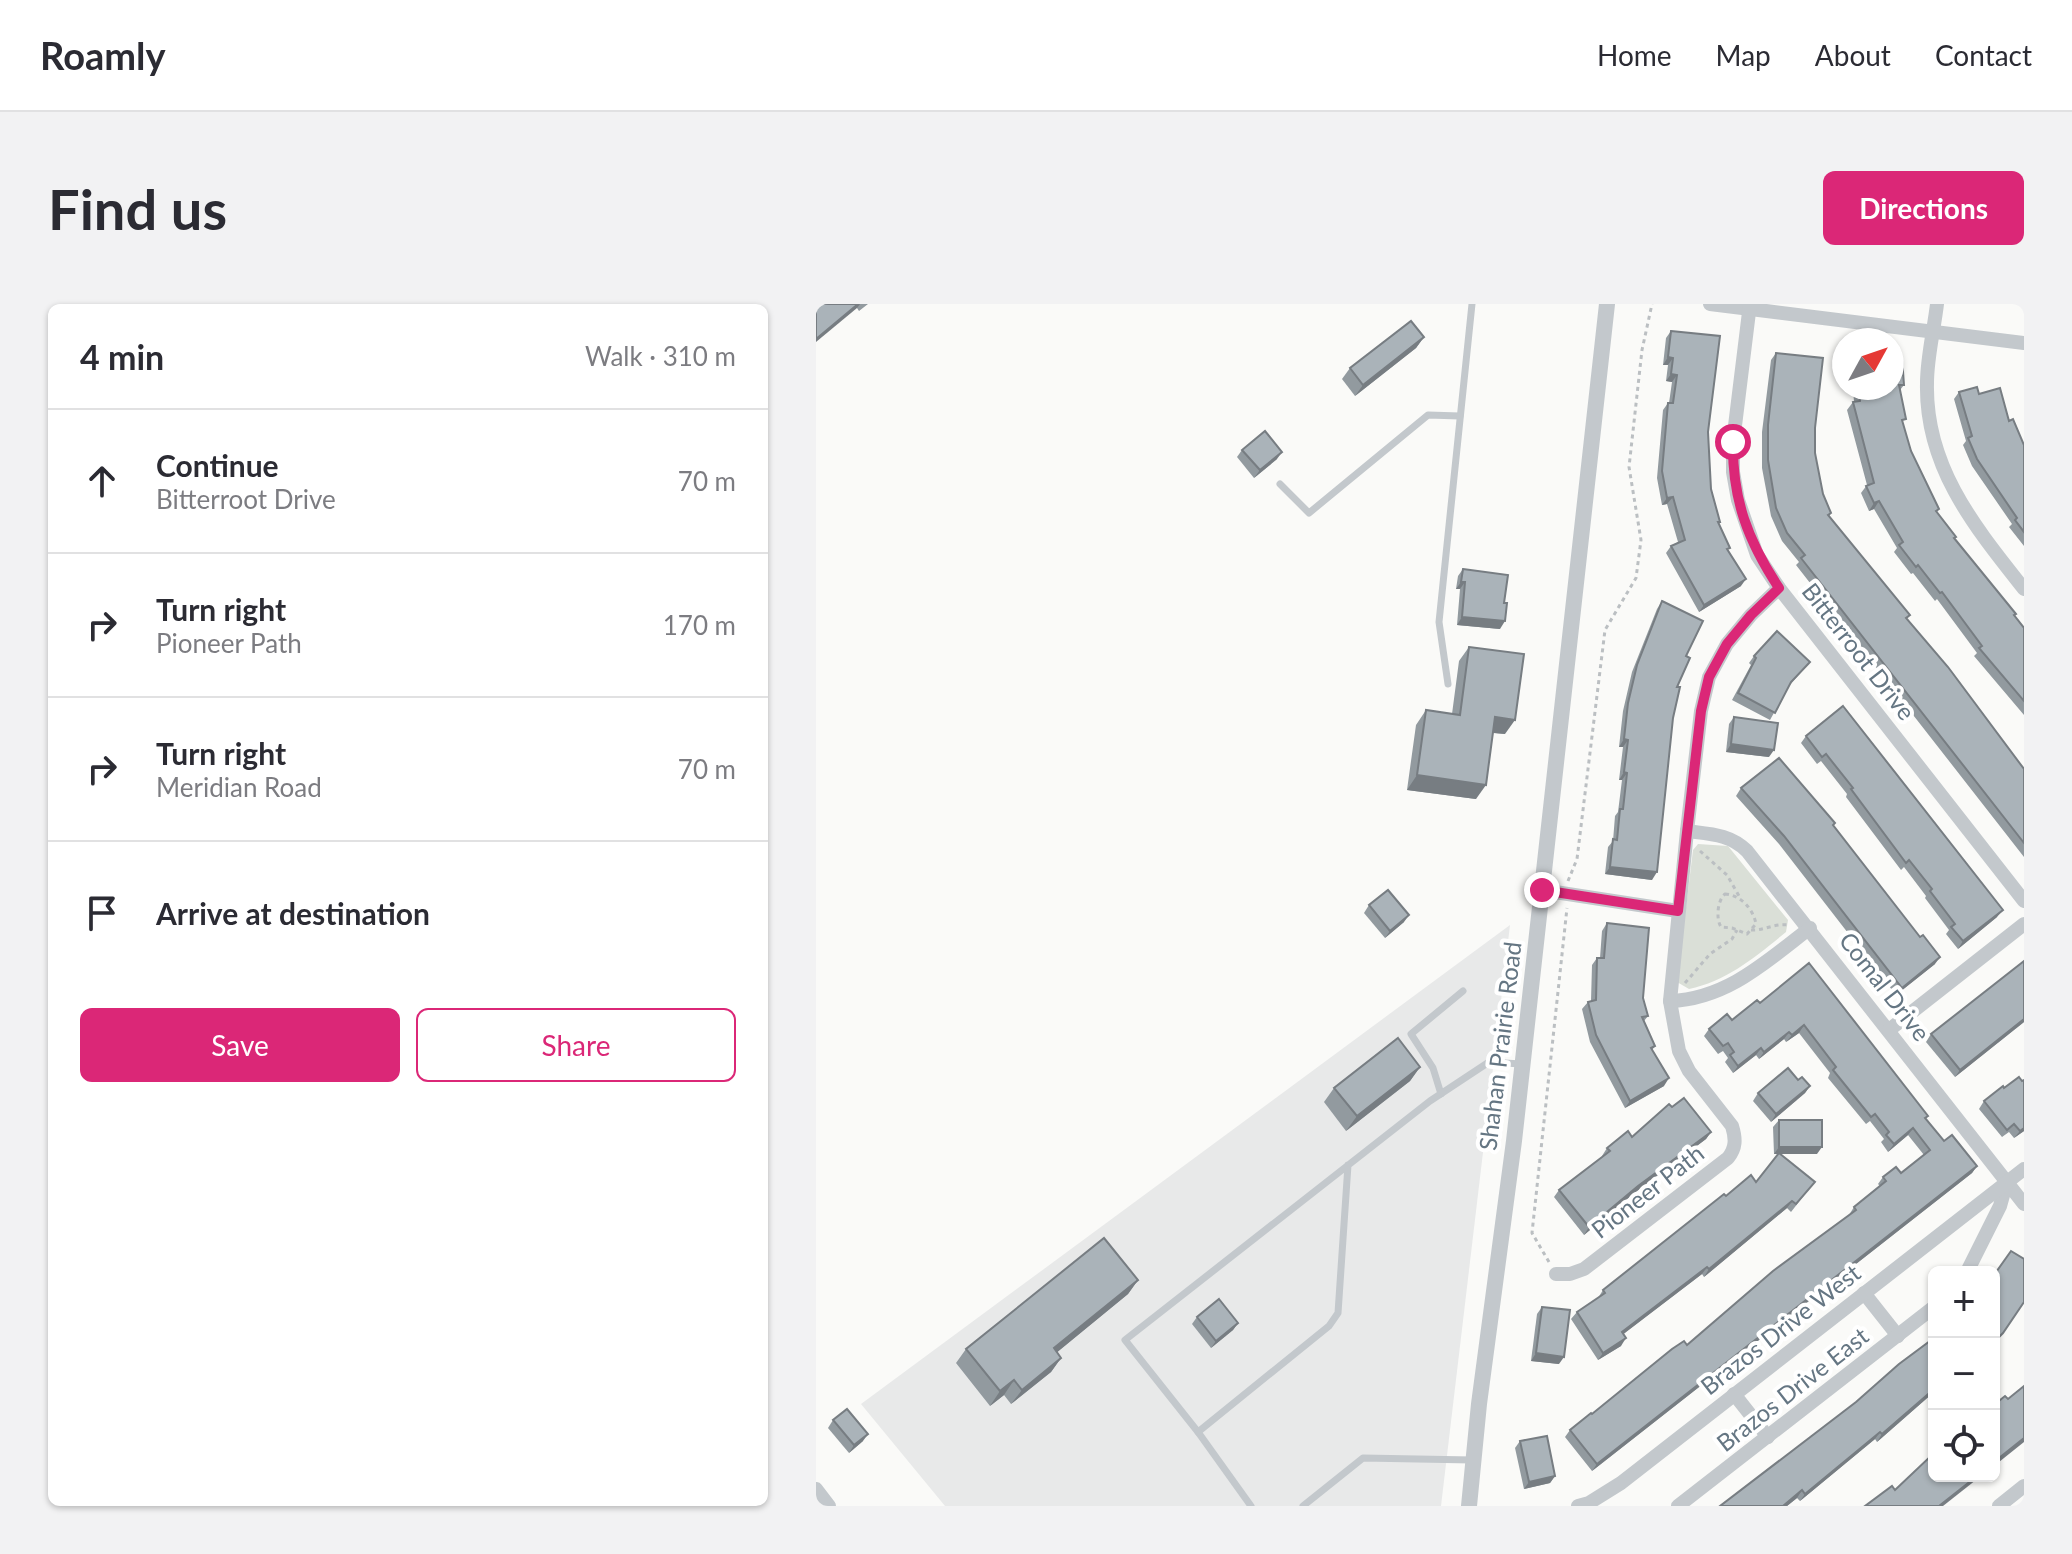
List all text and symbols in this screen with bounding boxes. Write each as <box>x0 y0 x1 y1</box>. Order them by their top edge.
text: Roamly <box>40 32 166 78</box>
text: Home <box>1597 38 1672 72</box>
text: Map <box>1716 38 1771 72</box>
text: About <box>1815 38 1891 72</box>
text: Contact <box>1935 38 2032 72</box>
button: Directions <box>1823 171 2024 245</box>
text: Find us <box>48 175 227 242</box>
north arrow <box>1832 328 1904 400</box>
text: 4 min <box>80 336 164 377</box>
text: Walk · 310 m <box>585 340 736 372</box>
route start <box>1715 424 1751 460</box>
text: Continue <box>156 447 279 483</box>
icon: ahead <box>80 459 124 503</box>
text: 70 m <box>678 465 736 497</box>
text: Bitterroot Drive <box>156 483 336 515</box>
street label: Bitterroot Drive <box>1797 577 1922 725</box>
text: Turn right <box>156 591 286 627</box>
icon: right <box>80 603 124 647</box>
text: 170 m <box>663 609 736 641</box>
text: Pioneer Path <box>156 627 302 659</box>
text: Turn right <box>156 735 286 771</box>
icon: right <box>80 747 124 791</box>
text: 70 m <box>678 753 736 785</box>
text: Meridian Road <box>156 771 322 803</box>
route end <box>1524 872 1560 908</box>
icon: arrive <box>80 891 124 935</box>
text: Arrive at destination <box>156 895 430 931</box>
street label: Comal Drive <box>1834 926 1937 1046</box>
street label: Shahan Prairie Road <box>1472 940 1527 1152</box>
button: Save <box>80 1008 400 1082</box>
button: Share <box>416 1008 736 1082</box>
street label: Pioneer Path <box>1585 1138 1709 1244</box>
street label: Brazos Drive West <box>1694 1257 1866 1400</box>
map controls <box>1928 1266 2000 1482</box>
button: + <box>1928 1266 2000 1338</box>
street label: Brazos Drive East <box>1710 1320 1874 1457</box>
button: − <box>1928 1338 2000 1410</box>
button: locate <box>1928 1410 2000 1482</box>

